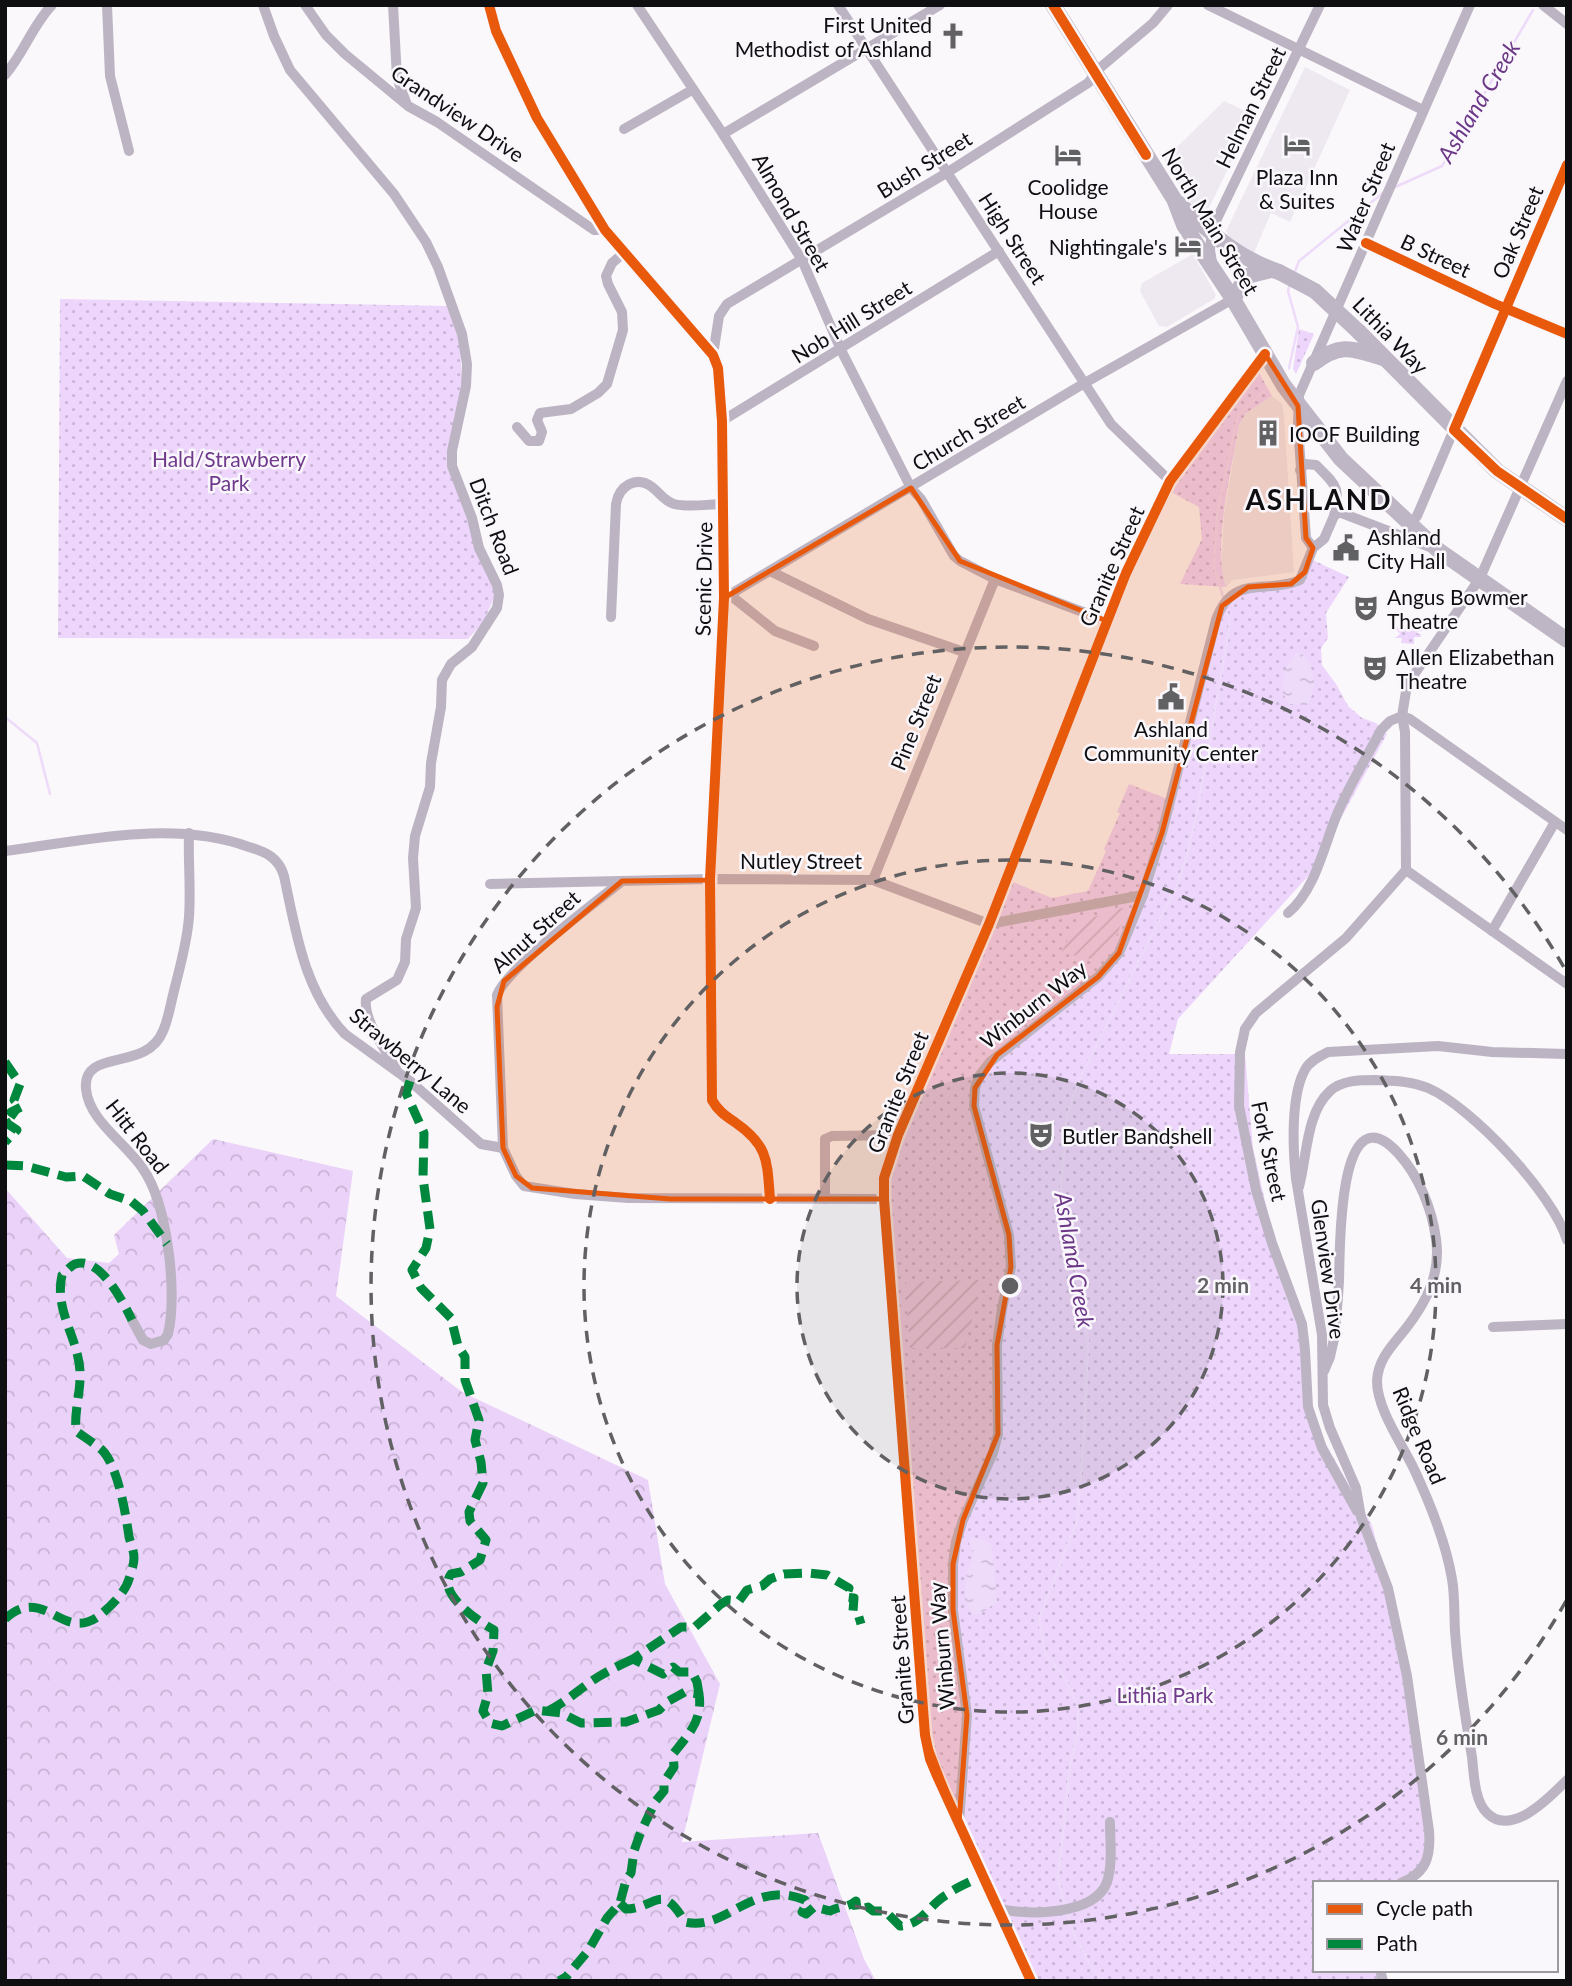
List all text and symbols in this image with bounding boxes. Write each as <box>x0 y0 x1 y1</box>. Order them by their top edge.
place label: First United Methodist of Ashland <box>735 12 932 61</box>
church icon: First United Methodist of Ashland <box>938 21 968 51</box>
water label: Ashland Creek <box>1430 34 1526 168</box>
street label: Helman Street <box>1210 42 1290 172</box>
street label: Grandview Drive <box>387 59 529 167</box>
street label: Bush Street <box>872 125 976 203</box>
hotel icon: Plaza Inn & Suites <box>1282 130 1312 160</box>
street label: Water Street <box>1331 138 1400 256</box>
hotel icon: Coolidge House <box>1053 140 1083 170</box>
street label: North Main Street <box>1157 143 1265 299</box>
street label: Almond Street <box>748 148 836 276</box>
place label: Plaza Inn & Suites <box>1256 164 1338 213</box>
place label: Coolidge House <box>1027 174 1109 223</box>
street label: Oak Street <box>1486 181 1548 282</box>
street label: High Street <box>974 187 1052 289</box>
street label: B Street <box>1397 228 1475 282</box>
hotel icon: Nightingale's <box>1173 231 1203 261</box>
place label: Nightingale's <box>1049 234 1167 259</box>
street label: Nob Hill Street <box>787 274 916 368</box>
street label: Lithia Way <box>1348 291 1434 379</box>
street label: Church Street <box>907 388 1029 475</box>
building icon: IOOF Building <box>1253 418 1283 448</box>
place label: IOOF Building <box>1289 421 1420 446</box>
park label: Hald/Strawberry Park <box>152 446 306 495</box>
street label: Ditch Road <box>465 474 525 578</box>
district label: ASHLAND <box>1244 482 1393 516</box>
street label: Granite Street <box>1073 502 1149 630</box>
street label: Scenic Drive <box>690 522 716 636</box>
place label: Ashland City Hall <box>1367 524 1445 573</box>
public building icon: Ashland City Hall <box>1331 533 1361 563</box>
place label: Angus Bowmer Theatre <box>1387 584 1528 633</box>
theatre icon: Angus Bowmer Theatre <box>1351 593 1381 623</box>
place label: Allen Elizabethan Theatre <box>1396 644 1554 693</box>
theatre icon: Allen Elizabethan Theatre <box>1360 653 1390 683</box>
street label: Pine Street <box>884 670 946 774</box>
public building icon: Ashland Community Center <box>1156 682 1186 712</box>
place label: Ashland Community Center <box>1084 716 1259 765</box>
street label: Nutley Street <box>740 848 862 873</box>
street label: Alnut Street <box>485 884 585 977</box>
street label: Winburn Way <box>975 955 1091 1053</box>
street label: Strawberry Lane <box>345 1002 477 1118</box>
street label: Granite Street <box>861 1027 933 1157</box>
street label: Hitt Road <box>101 1094 175 1178</box>
street label: Fork Street <box>1247 1099 1293 1204</box>
theatre icon: Butler Bandshell <box>1026 1120 1056 1150</box>
place label: Butler Bandshell <box>1062 1123 1212 1148</box>
water label: Ashland Creek <box>1049 1189 1101 1331</box>
street label: Glenview Drive <box>1307 1197 1351 1341</box>
text: 2 min <box>1197 1272 1249 1297</box>
text: 4 min <box>1410 1272 1462 1297</box>
centre of rings <box>998 1274 1022 1298</box>
street label: Ridge Road <box>1388 1382 1452 1488</box>
street label: Winburn Way <box>923 1581 959 1711</box>
street label: Granite Street <box>884 1594 918 1725</box>
park label: Lithia Park <box>1117 1682 1214 1707</box>
text: 6 min <box>1436 1724 1488 1749</box>
legend <box>1313 1881 1558 1972</box>
text: Cycle path <box>1376 1895 1473 1920</box>
text: Path <box>1376 1930 1418 1955</box>

